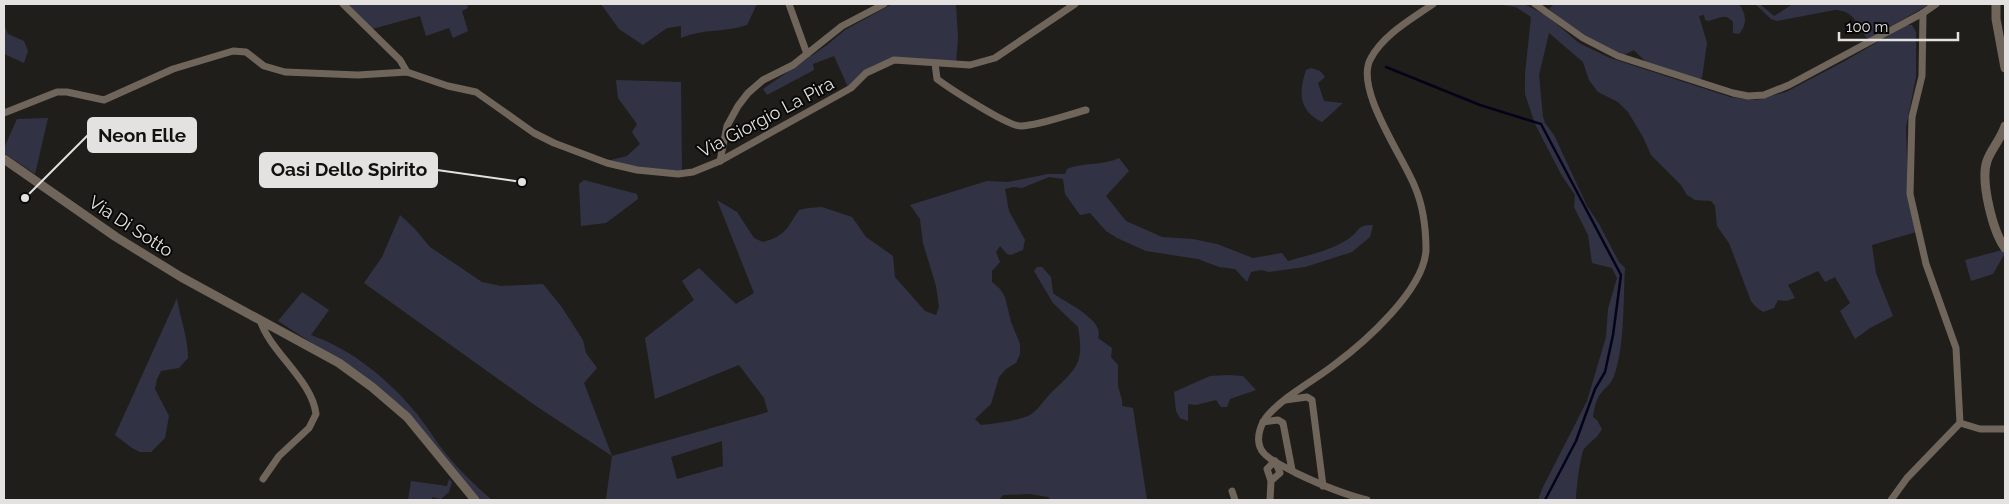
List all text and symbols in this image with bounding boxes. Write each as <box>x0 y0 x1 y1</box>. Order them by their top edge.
scale bar <box>1839 10 1958 42</box>
text: 100 m <box>1846 18 1888 36</box>
street label: Via Giorgio La Pira <box>695 72 837 162</box>
callout: Neon Elle <box>88 118 196 152</box>
text: Neon Elle <box>98 124 186 146</box>
callout: Oasi Dello Spirito <box>260 153 437 187</box>
text: Oasi Dello Spirito <box>271 158 427 180</box>
street label: Via Di Sotto <box>85 191 177 261</box>

